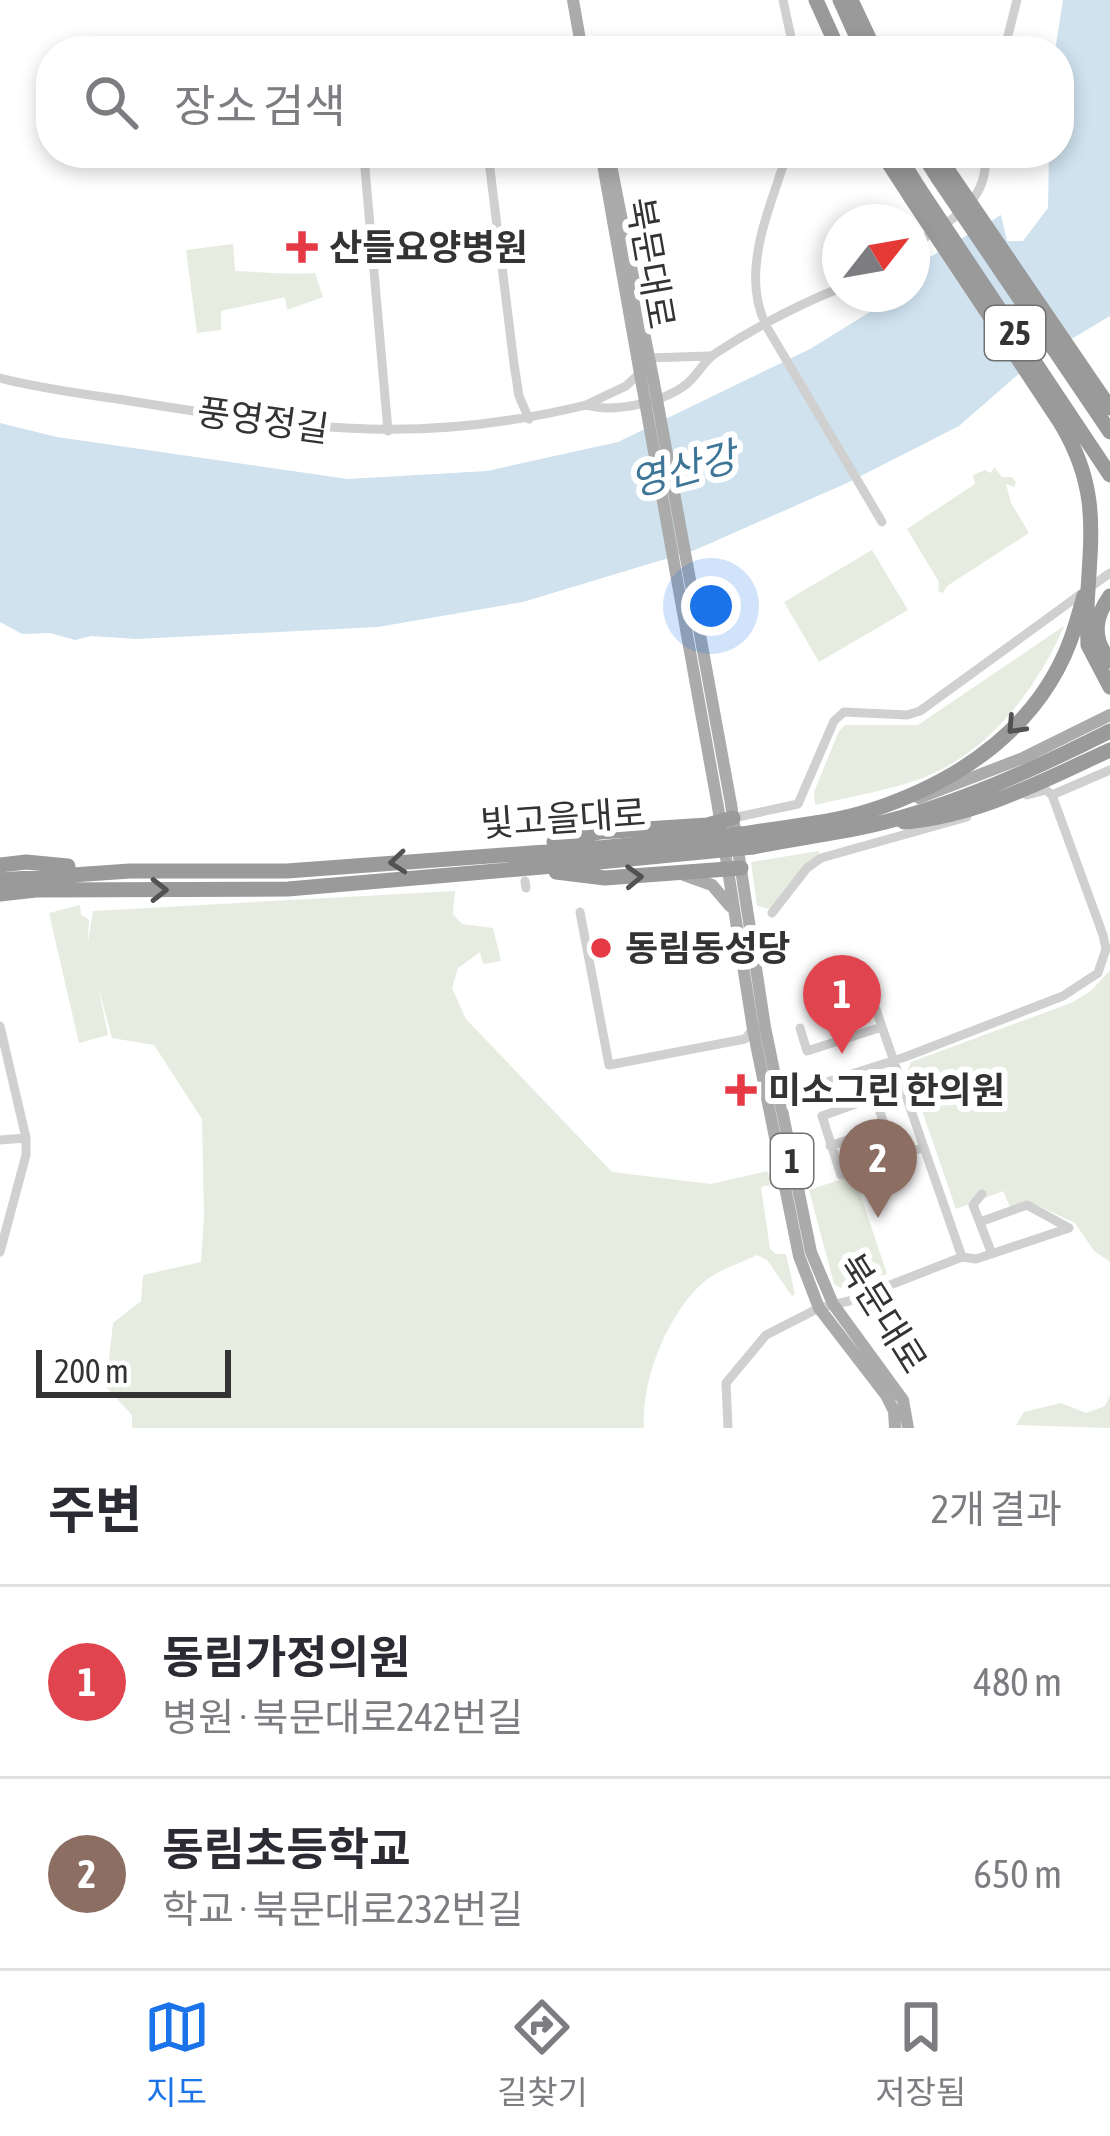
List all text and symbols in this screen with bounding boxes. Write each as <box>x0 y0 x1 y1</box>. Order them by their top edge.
search box <box>36 36 1074 168</box>
icon: search <box>78 69 144 135</box>
text: 장소 검색 <box>174 80 346 132</box>
street label: 북문대로 <box>619 194 683 332</box>
north arrow <box>822 204 930 312</box>
place label: 산들요양병원 <box>329 226 528 268</box>
marker: 산들요양병원 <box>286 231 318 263</box>
road number: 25 <box>985 306 1045 360</box>
street label: 풍영정길 <box>194 390 332 450</box>
water label: 영산강 <box>625 432 746 504</box>
your location <box>681 576 741 636</box>
one-way arrow <box>1008 713 1030 734</box>
street label: 빛고을대로 <box>479 791 647 845</box>
one-way arrow <box>388 849 407 874</box>
one-way arrow <box>625 864 644 890</box>
one-way arrow <box>151 877 169 903</box>
place label: 동림동성당 <box>625 927 791 969</box>
marker: 동림동성당 <box>588 935 614 961</box>
pin: 1 <box>803 955 881 1054</box>
place label: 미소그린 한의원 <box>768 1069 1005 1111</box>
marker: 미소그린 한의원 <box>725 1074 757 1106</box>
pin: 2 <box>839 1119 917 1218</box>
road number: 1 <box>771 1134 813 1188</box>
street label: 북문대로 <box>830 1246 936 1380</box>
scale bar <box>36 1344 231 1397</box>
text: 200 m <box>54 1352 129 1390</box>
text: 주변 <box>48 1480 142 1539</box>
text: 2개 결과 <box>931 1487 1062 1531</box>
text: 동림가정의원 <box>162 1631 410 1683</box>
text: 1 <box>78 1660 96 1704</box>
text: 480 m <box>974 1660 1062 1704</box>
text: 병원 · 북문대로242번길 <box>162 1695 523 1739</box>
text: 동림초등학교 <box>162 1823 410 1875</box>
text: 2 <box>78 1852 96 1896</box>
text: 650 m <box>974 1852 1062 1896</box>
text: 학교 · 북문대로232번길 <box>162 1887 523 1931</box>
tab: 지도 <box>144 1994 210 2114</box>
tab: 길찾기 <box>497 1994 588 2114</box>
tab: 저장됨 <box>875 1994 966 2114</box>

